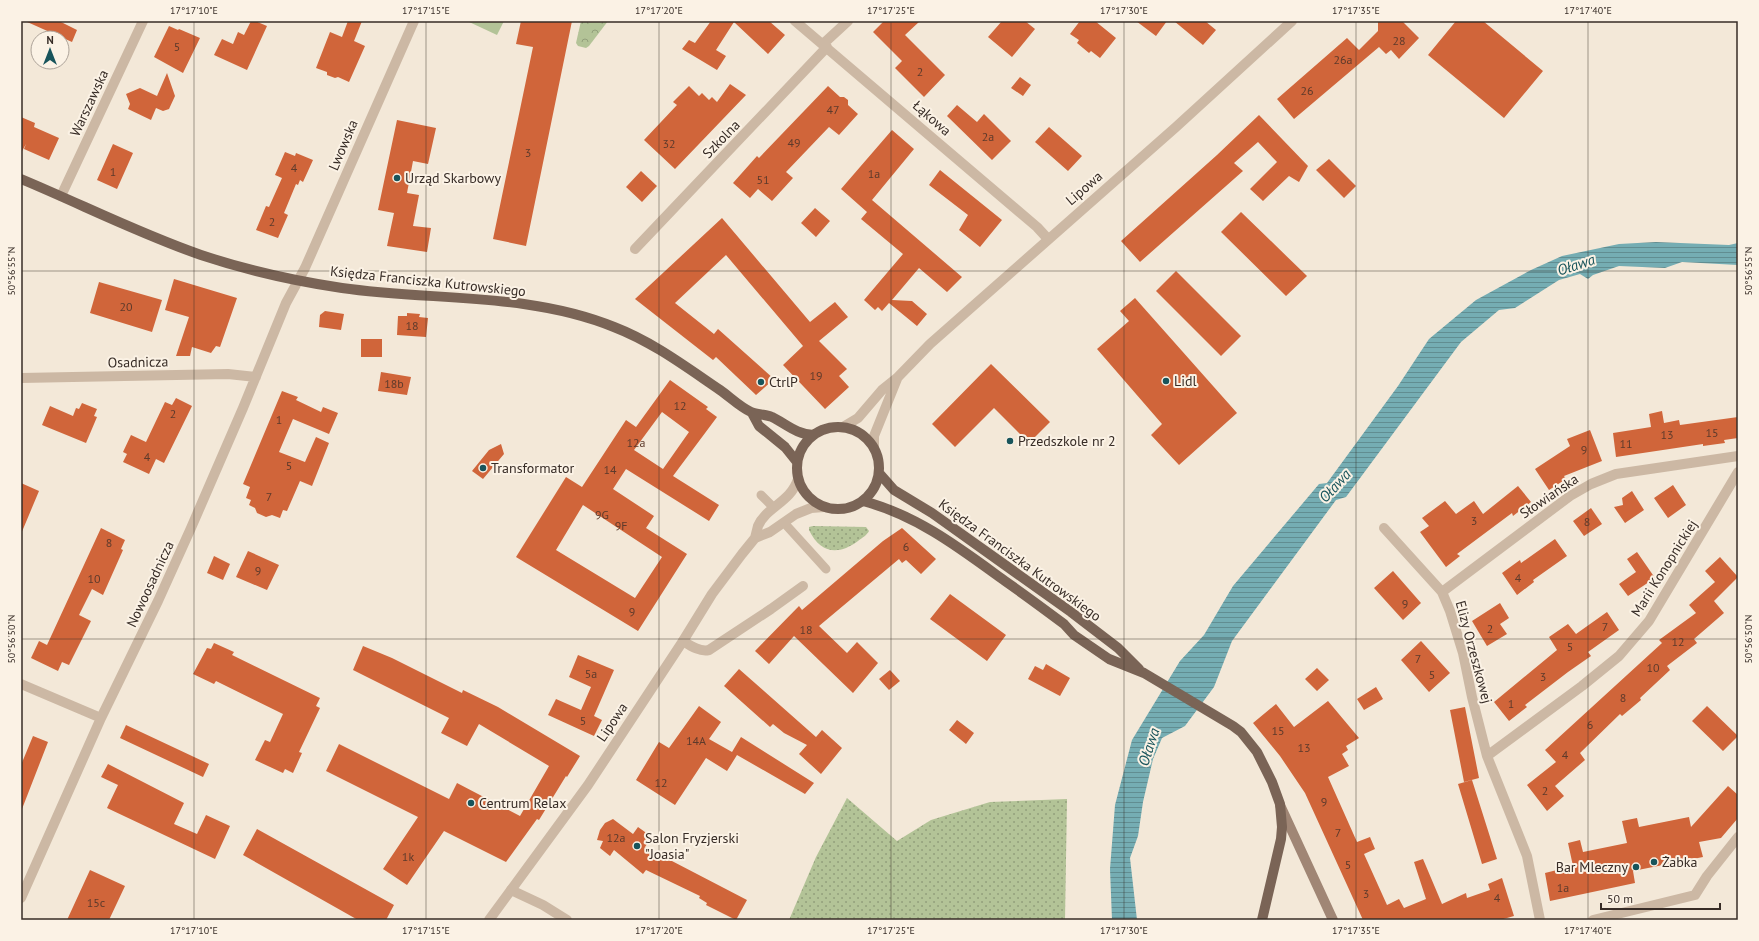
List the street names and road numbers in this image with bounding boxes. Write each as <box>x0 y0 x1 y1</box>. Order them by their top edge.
street label: Warszawska <box>66 67 112 139</box>
street label: Łąkowa <box>909 96 955 140</box>
street label: Szkolna <box>698 116 744 162</box>
street label: Lwowska <box>324 117 362 173</box>
street label: Lipowa <box>1062 167 1106 209</box>
street label: Księdza Franciszka Kutrowskiego <box>329 262 527 300</box>
street label: Osadnicza <box>108 352 169 372</box>
street label: Słowiańska <box>1516 470 1582 522</box>
street label: Księdza Franciszka Kutrowskiego <box>935 495 1105 625</box>
street label: Marii Konopnickiej <box>1627 516 1701 620</box>
street label: Nowoosadnicza <box>122 538 178 630</box>
street label: Elizy Orzeszkowej <box>1452 599 1496 705</box>
street label: Lipowa <box>592 699 632 745</box>

